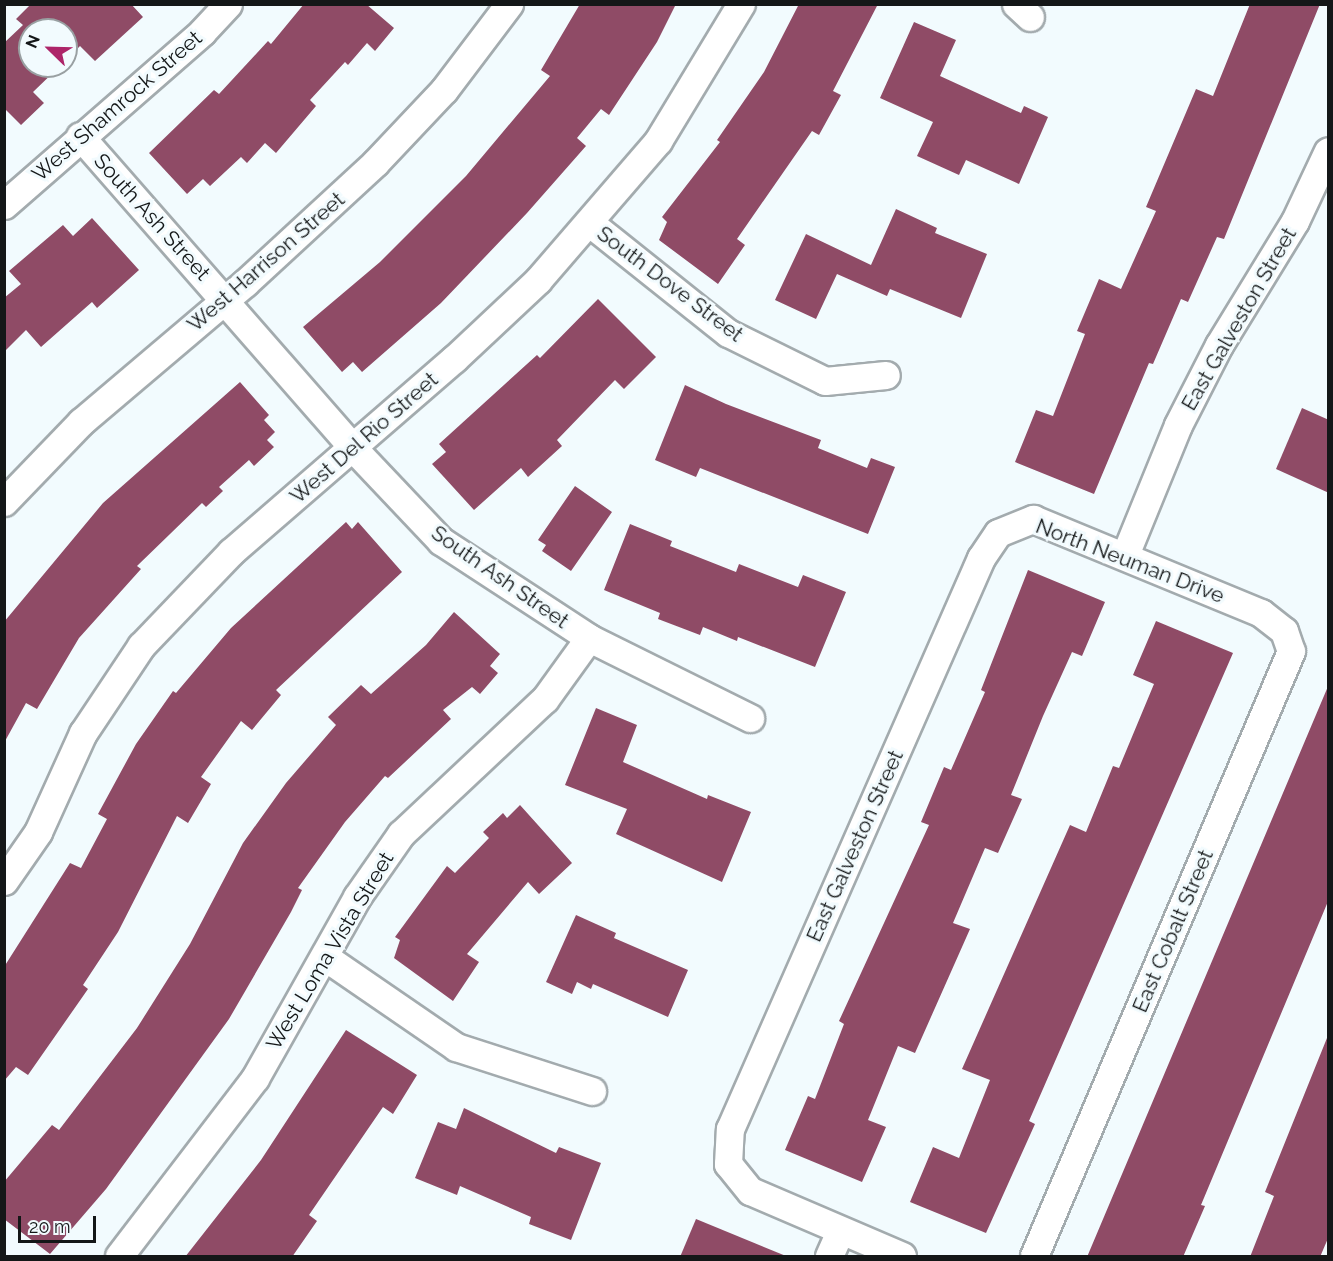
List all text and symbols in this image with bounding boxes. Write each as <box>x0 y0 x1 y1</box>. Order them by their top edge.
north arrow <box>18 18 78 78</box>
street label: West Shamrock Street <box>27 25 207 187</box>
text: N <box>22 32 44 51</box>
street label: South Ash Street <box>88 148 216 286</box>
street label: West Harrison Street <box>182 187 350 337</box>
street label: South Dove Street <box>592 221 748 347</box>
street label: East Galveston Street <box>1176 223 1302 415</box>
street label: West Del Rio Street <box>285 367 443 509</box>
street label: North Neuman Drive <box>1032 513 1228 609</box>
street label: South Ash Street <box>426 520 574 634</box>
street label: East Galveston Street <box>801 746 909 946</box>
street label: East Cobalt Street <box>1127 846 1219 1016</box>
street label: West Loma Vista Street <box>261 847 399 1055</box>
scale bar <box>21 1204 99 1242</box>
text: 20 m <box>29 1216 71 1237</box>

